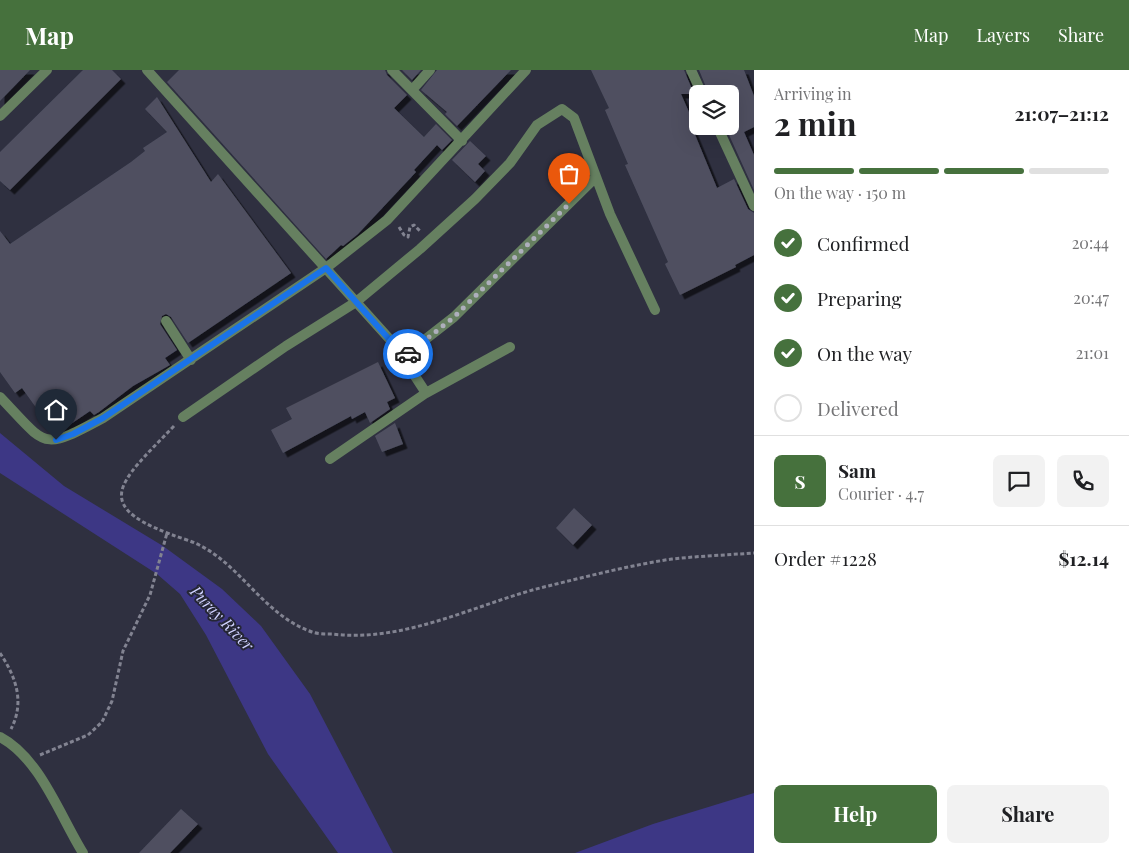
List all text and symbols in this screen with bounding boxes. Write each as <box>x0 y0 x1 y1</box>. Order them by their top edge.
text: Map <box>25 19 74 51</box>
text: Map <box>913 23 948 47</box>
text: Layers <box>976 23 1030 47</box>
text: Share <box>1058 23 1104 47</box>
text: Arriving in <box>774 83 852 104</box>
map controls <box>689 85 739 135</box>
button: layers <box>689 85 739 135</box>
text: 21:07–21:12 <box>1014 100 1109 126</box>
text: 2 min <box>774 101 857 144</box>
pin <box>548 153 590 204</box>
icon: bag <box>555 160 583 188</box>
text: On the way · 150 m <box>774 182 906 203</box>
icon: check <box>774 229 802 257</box>
text: Confirmed <box>817 230 910 256</box>
text: 20:44 <box>1072 232 1109 253</box>
icon: check <box>774 284 802 312</box>
text: Preparing <box>817 285 902 311</box>
text: 20:47 <box>1073 287 1109 308</box>
courier <box>383 329 433 379</box>
icon: check <box>774 339 802 367</box>
icon: car <box>394 340 422 368</box>
text: On the way <box>817 340 912 366</box>
text: 21:01 <box>1076 342 1109 363</box>
pin <box>35 389 77 440</box>
text: Delivered <box>817 395 899 421</box>
icon: home <box>42 396 70 424</box>
button: chat <box>993 455 1045 507</box>
button: phone <box>1057 455 1109 507</box>
text: Sam <box>838 457 876 483</box>
text: S <box>794 468 806 494</box>
text: Courier · 4.7 <box>838 483 924 504</box>
text: Order #1228 <box>774 545 877 571</box>
text: $12.14 <box>1058 545 1109 571</box>
water label: Puray River <box>185 580 259 656</box>
button: Help <box>774 785 937 843</box>
button: Share <box>947 785 1109 843</box>

